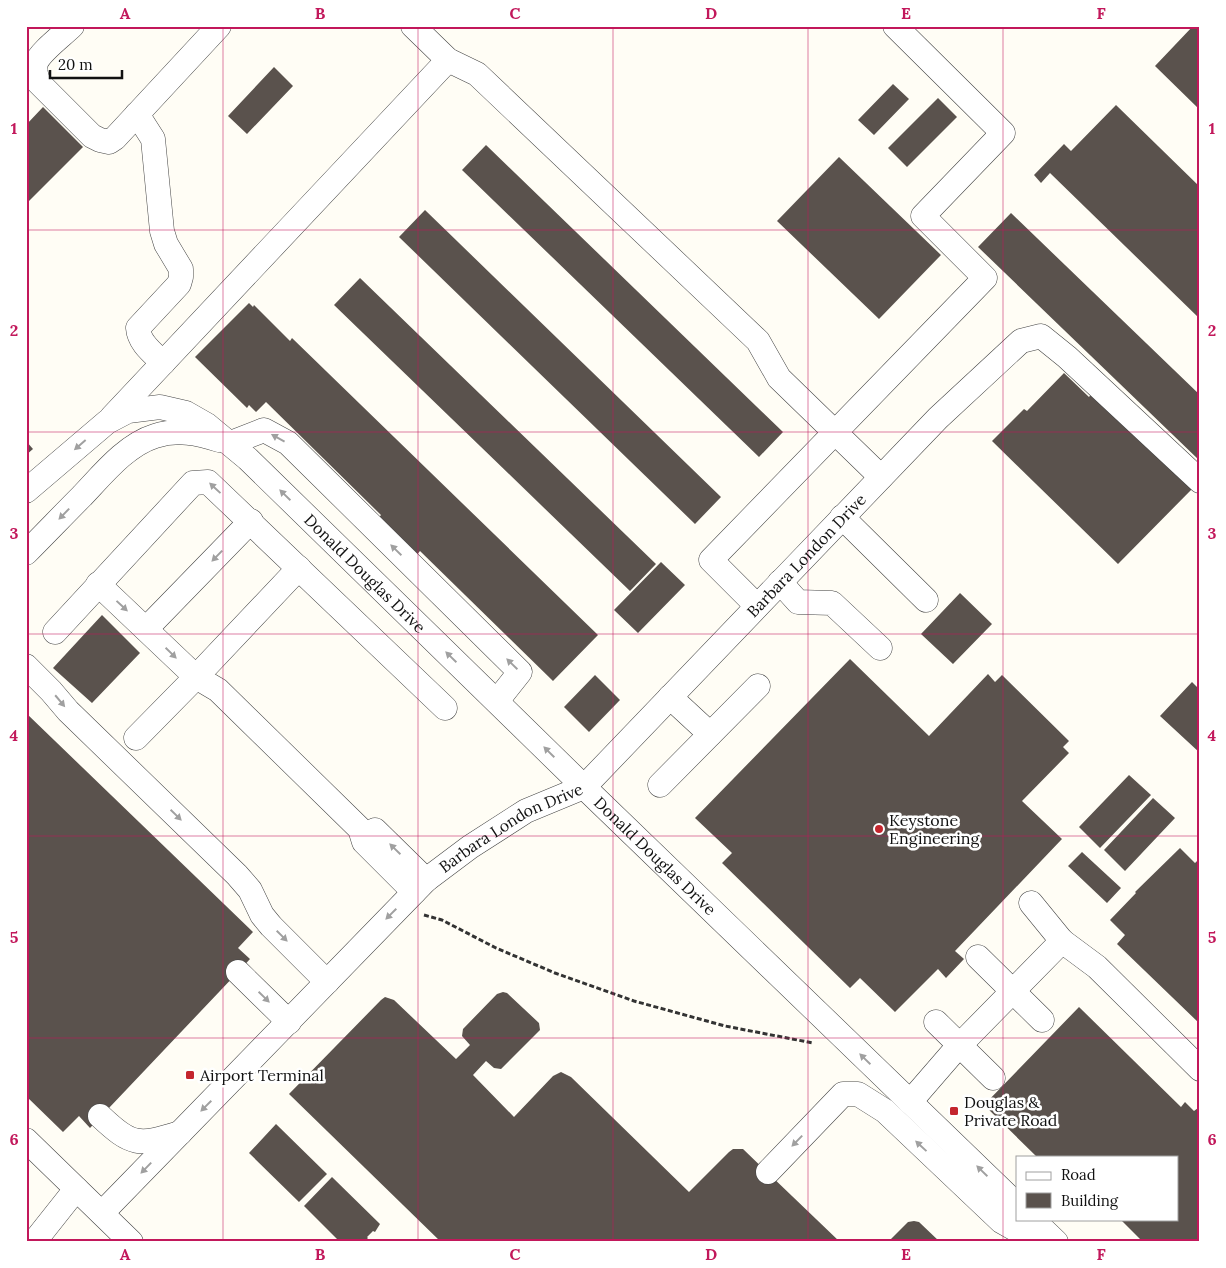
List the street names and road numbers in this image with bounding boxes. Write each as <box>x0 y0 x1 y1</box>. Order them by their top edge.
street label: Barbara London Drive <box>743 489 870 621</box>
street label: Donald Douglas Drive <box>300 510 430 637</box>
street label: Barbara London Drive <box>435 779 586 877</box>
street label: Donald Douglas Drive <box>590 792 721 919</box>

